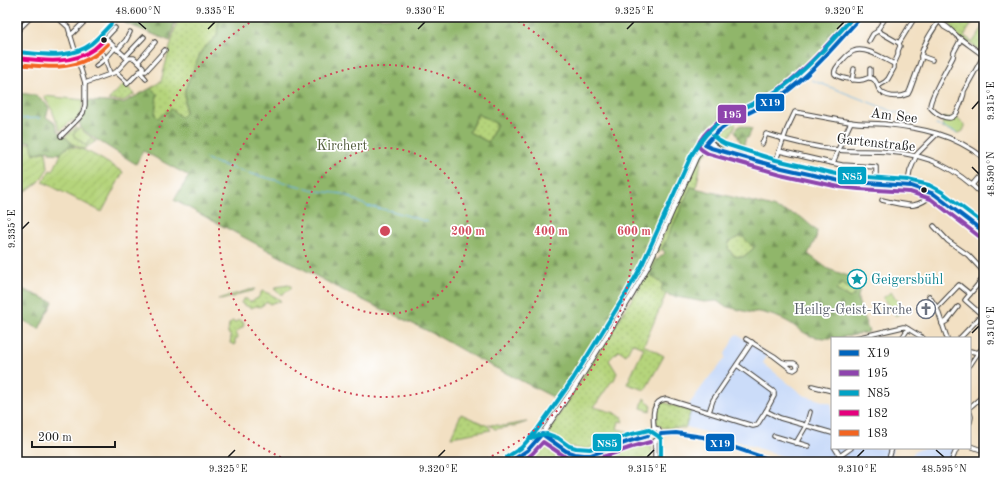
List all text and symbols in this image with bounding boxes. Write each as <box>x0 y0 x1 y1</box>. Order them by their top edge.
text: 48.600°N <box>115 6 161 16</box>
text: 9.335°E <box>196 6 234 16</box>
text: 9.330°E <box>406 6 444 16</box>
text: 9.325°E <box>615 6 653 16</box>
text: 9.320°E <box>825 6 863 16</box>
unlabelled marker <box>99 35 109 45</box>
text: 9.315°E <box>986 82 996 120</box>
line badge: X19 <box>755 93 785 112</box>
text: X19 <box>759 98 781 109</box>
line badge: 195 <box>717 104 747 124</box>
street label: Am See <box>870 106 918 126</box>
text: 195 <box>722 110 742 121</box>
street label: Gartenstraße <box>836 132 916 154</box>
park label: Kirchert <box>317 139 368 153</box>
text: 48.590°N <box>986 151 996 197</box>
line badge: N85 <box>837 166 867 185</box>
text: N85 <box>841 172 863 183</box>
unlabelled marker <box>919 185 929 195</box>
text: 9.335°E <box>7 210 17 248</box>
centre of rings <box>378 224 392 238</box>
text: 200 m <box>451 226 485 238</box>
text: 400 m <box>534 226 568 238</box>
text: 600 m <box>617 226 651 238</box>
place icon: Geigersbühl <box>846 268 868 290</box>
place label: Geigersbühl <box>871 273 943 287</box>
church icon: Heilig-Geist-Kirche <box>915 298 937 320</box>
place label: Heilig-Geist-Kirche <box>794 303 912 317</box>
text: 9.310°E <box>986 307 996 345</box>
legend <box>831 337 971 449</box>
text: X19 <box>867 348 890 360</box>
text: 195 <box>867 367 888 380</box>
text: N85 <box>867 387 890 400</box>
text: 182 <box>867 408 888 420</box>
scale bar <box>32 423 115 449</box>
text: 183 <box>867 428 888 440</box>
text: 200 m <box>38 432 72 444</box>
line badge: N85 <box>592 433 622 452</box>
line badge: X19 <box>705 433 735 452</box>
text: N85 <box>596 439 618 450</box>
text: X19 <box>709 439 731 450</box>
text: 9.325°E <box>209 464 247 474</box>
text: 9.320°E <box>419 464 457 474</box>
text: 9.315°E <box>628 464 666 474</box>
text: 9.310°E <box>838 464 876 474</box>
text: 48.595°N <box>921 464 967 474</box>

